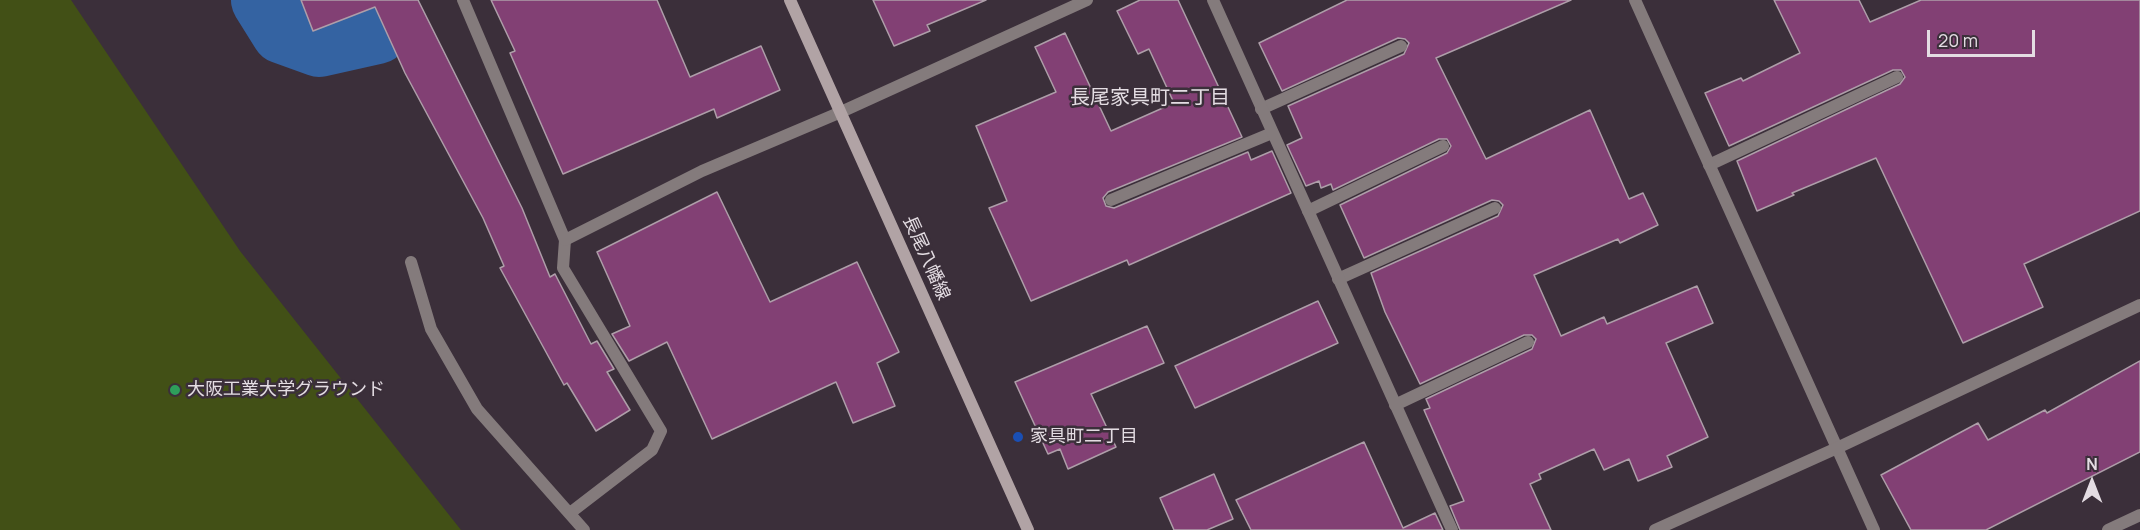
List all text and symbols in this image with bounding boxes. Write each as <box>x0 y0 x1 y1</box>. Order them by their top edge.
scale bar <box>1930 18 2038 56</box>
text: 20 m <box>1938 28 1978 52</box>
district label: 長尾家具町二丁目 <box>1070 86 1230 110</box>
street label: 長尾八幡線 <box>898 212 954 304</box>
place label: 大阪工業大学グラウンド <box>187 379 385 401</box>
marker: 大阪工業大学グラウンド <box>168 383 182 397</box>
place label: 家具町二丁目 <box>1030 426 1138 448</box>
marker: 家具町二丁目 <box>1011 430 1025 444</box>
north arrow <box>2062 452 2122 512</box>
text: N <box>2086 453 2098 475</box>

